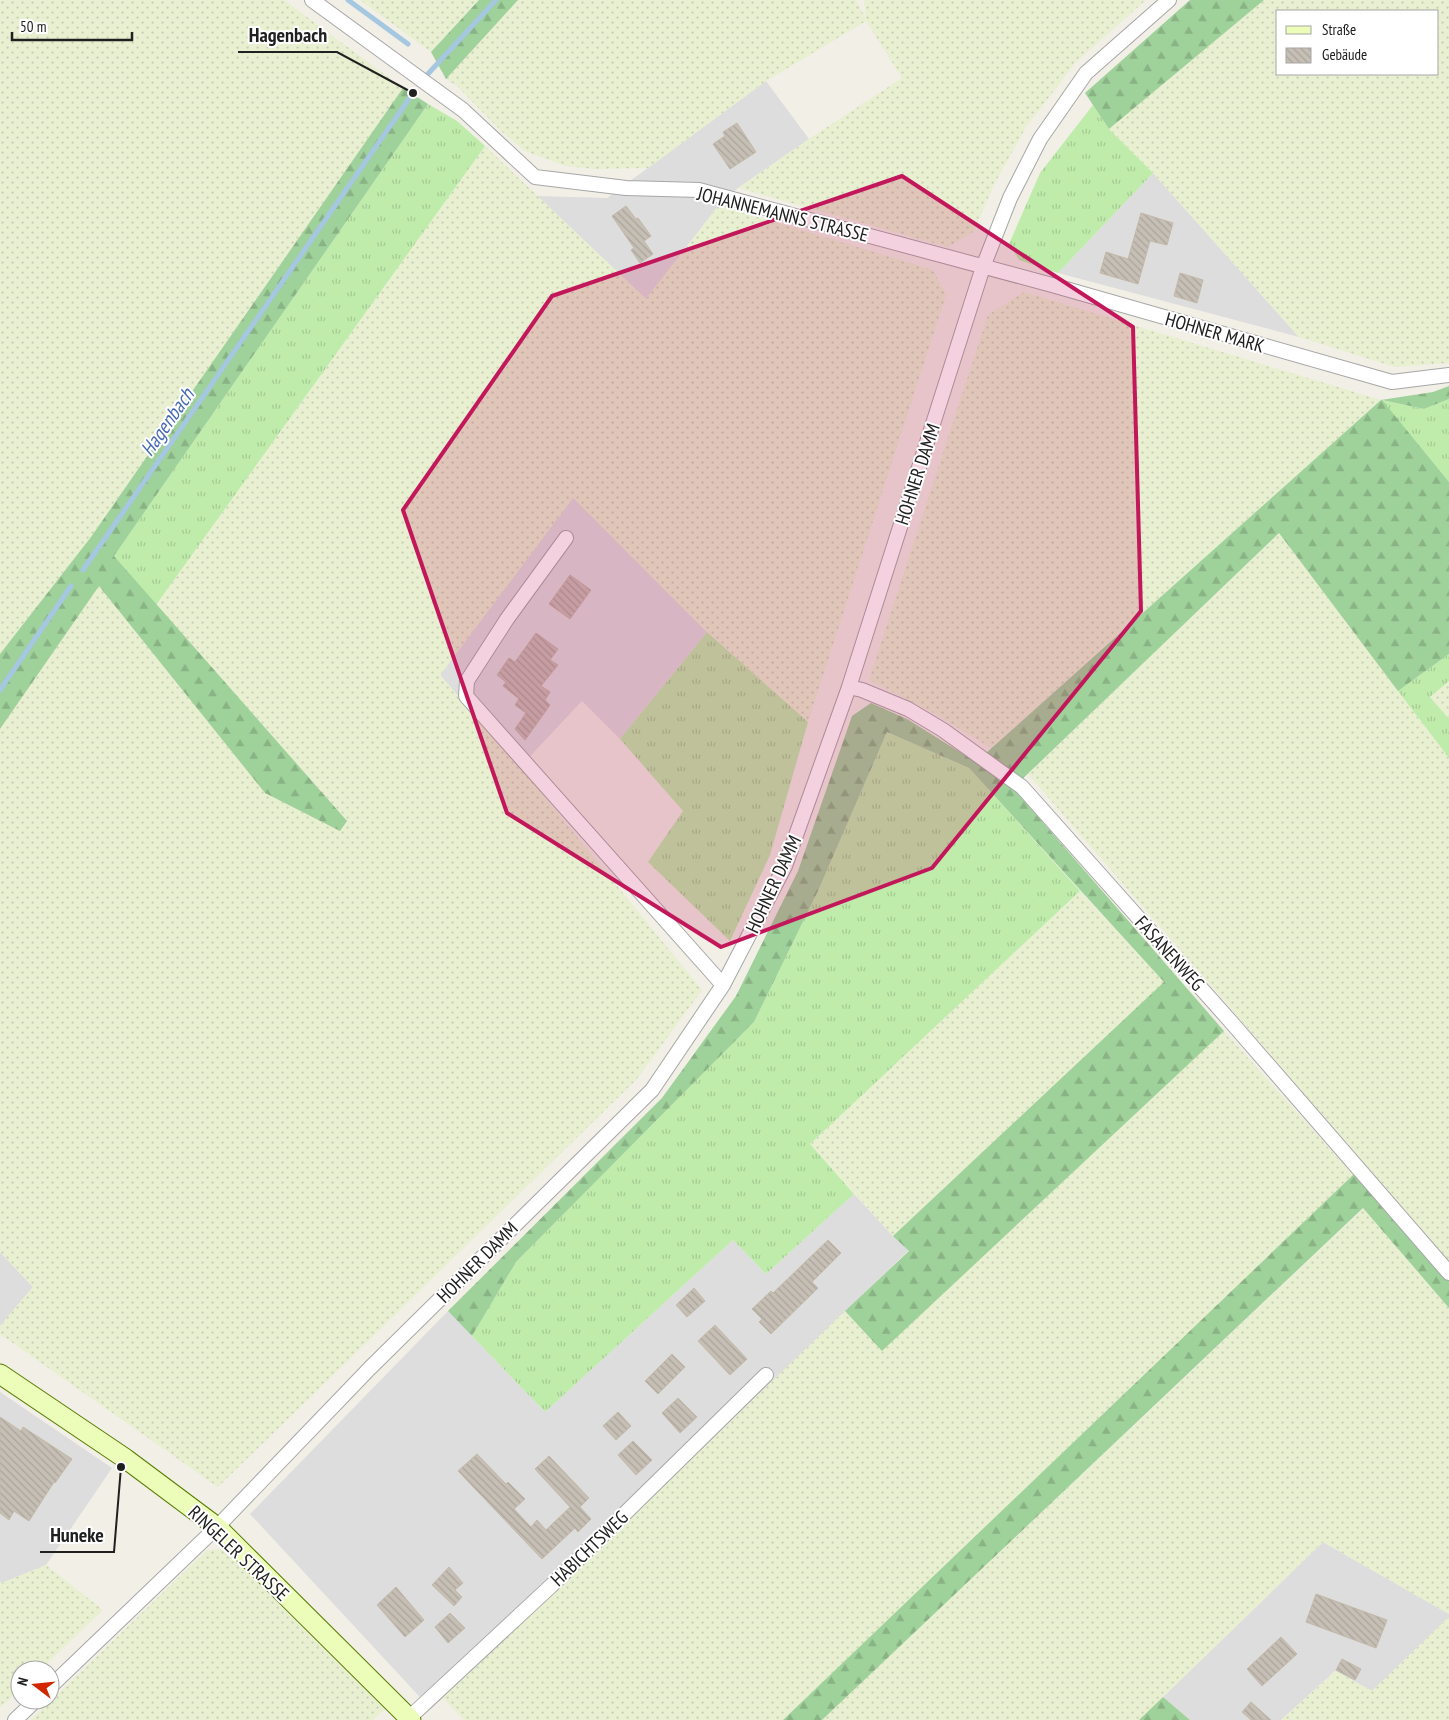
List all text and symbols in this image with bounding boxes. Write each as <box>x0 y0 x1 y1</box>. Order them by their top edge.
scale bar <box>12 10 132 42</box>
legend <box>1276 10 1439 75</box>
text: 50 m <box>20 17 46 36</box>
callout: Hagenbach <box>238 17 337 52</box>
text: Straße <box>1322 20 1356 39</box>
text: Hagenbach <box>249 22 327 48</box>
text: Gebäude <box>1322 45 1367 64</box>
street label: JOHANNEMANNS STRASSE <box>694 181 871 247</box>
street label: HOHNER MARK <box>1163 306 1267 358</box>
water label: Hagenbach <box>134 382 200 461</box>
street label: HOHNER DAMM <box>889 420 945 528</box>
street label: HOHNER DAMM <box>740 831 806 937</box>
street label: FASANENWEG <box>1130 910 1210 996</box>
street label: HOHNER DAMM <box>431 1216 523 1308</box>
street label: RINGELER STRASSE <box>184 1500 294 1606</box>
street label: HABICHTSWEG <box>545 1505 633 1591</box>
callout: Huneke <box>40 1517 114 1552</box>
text: Huneke <box>50 1522 104 1548</box>
north arrow <box>10 1660 60 1710</box>
text: N <box>13 1675 32 1688</box>

